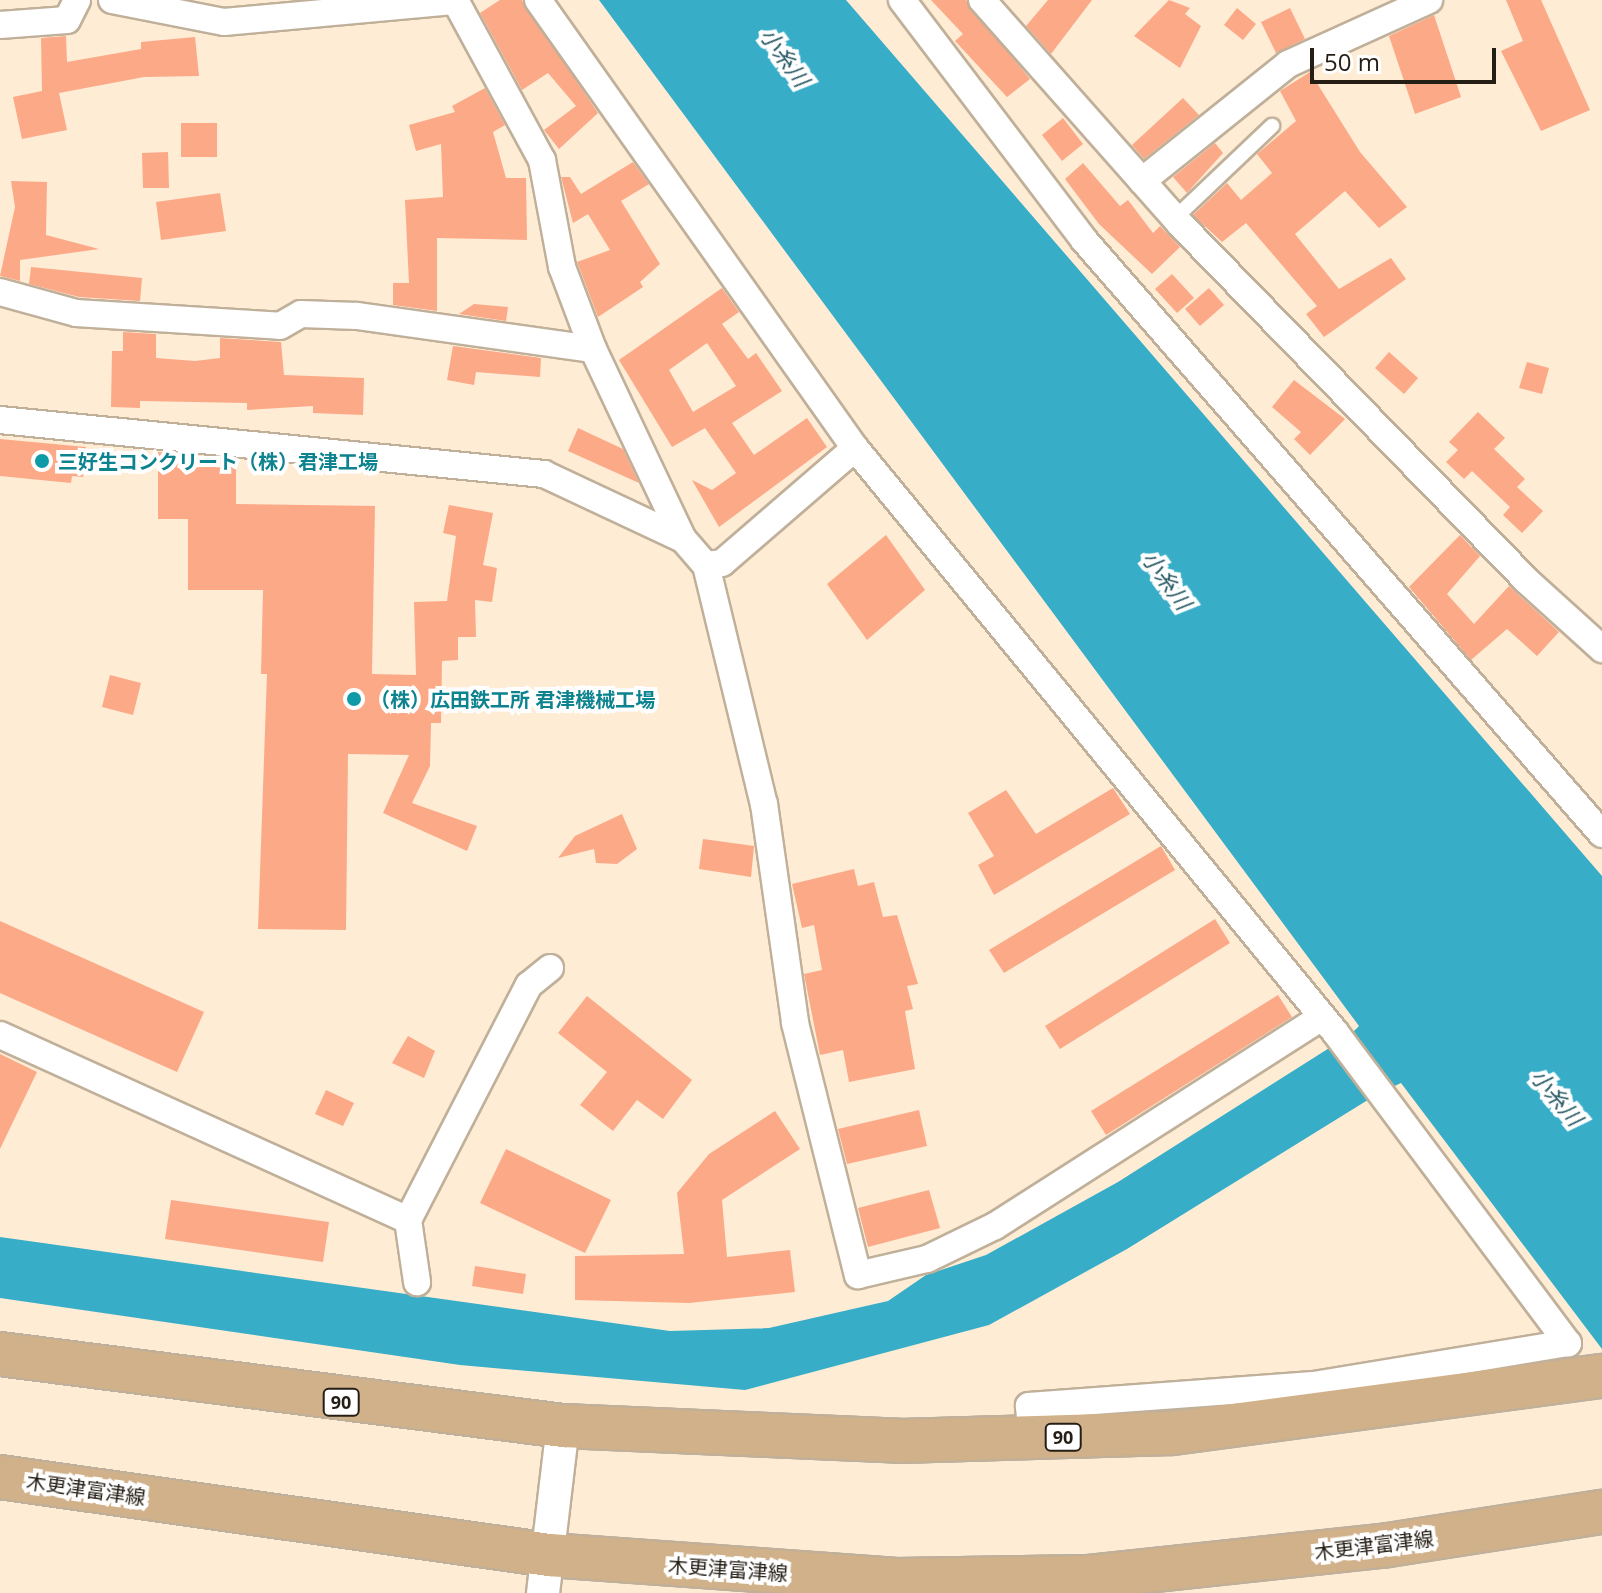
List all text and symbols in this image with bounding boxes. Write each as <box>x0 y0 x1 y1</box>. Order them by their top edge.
water label: 小糸川 <box>755 23 815 91</box>
scale bar <box>1314 32 1500 82</box>
text: 50 m <box>1324 45 1380 78</box>
place label: 三好生コンクリート（株）君津工場 <box>58 449 378 473</box>
marker: 三好生コンクリート（株）君津工場 <box>33 452 51 470</box>
water label: 小糸川 <box>1137 546 1197 614</box>
place label: （株）広田鉄工所 君津機械工場 <box>370 687 655 711</box>
marker: （株）広田鉄工所 君津機械工場 <box>345 690 363 708</box>
water label: 小糸川 <box>1526 1063 1588 1131</box>
road number: 90 <box>321 1388 361 1416</box>
road number: 90 <box>1043 1423 1083 1451</box>
street label: 木更津富津線 <box>25 1469 147 1509</box>
street label: 木更津富津線 <box>1313 1526 1435 1564</box>
street label: 木更津富津線 <box>667 1553 789 1585</box>

